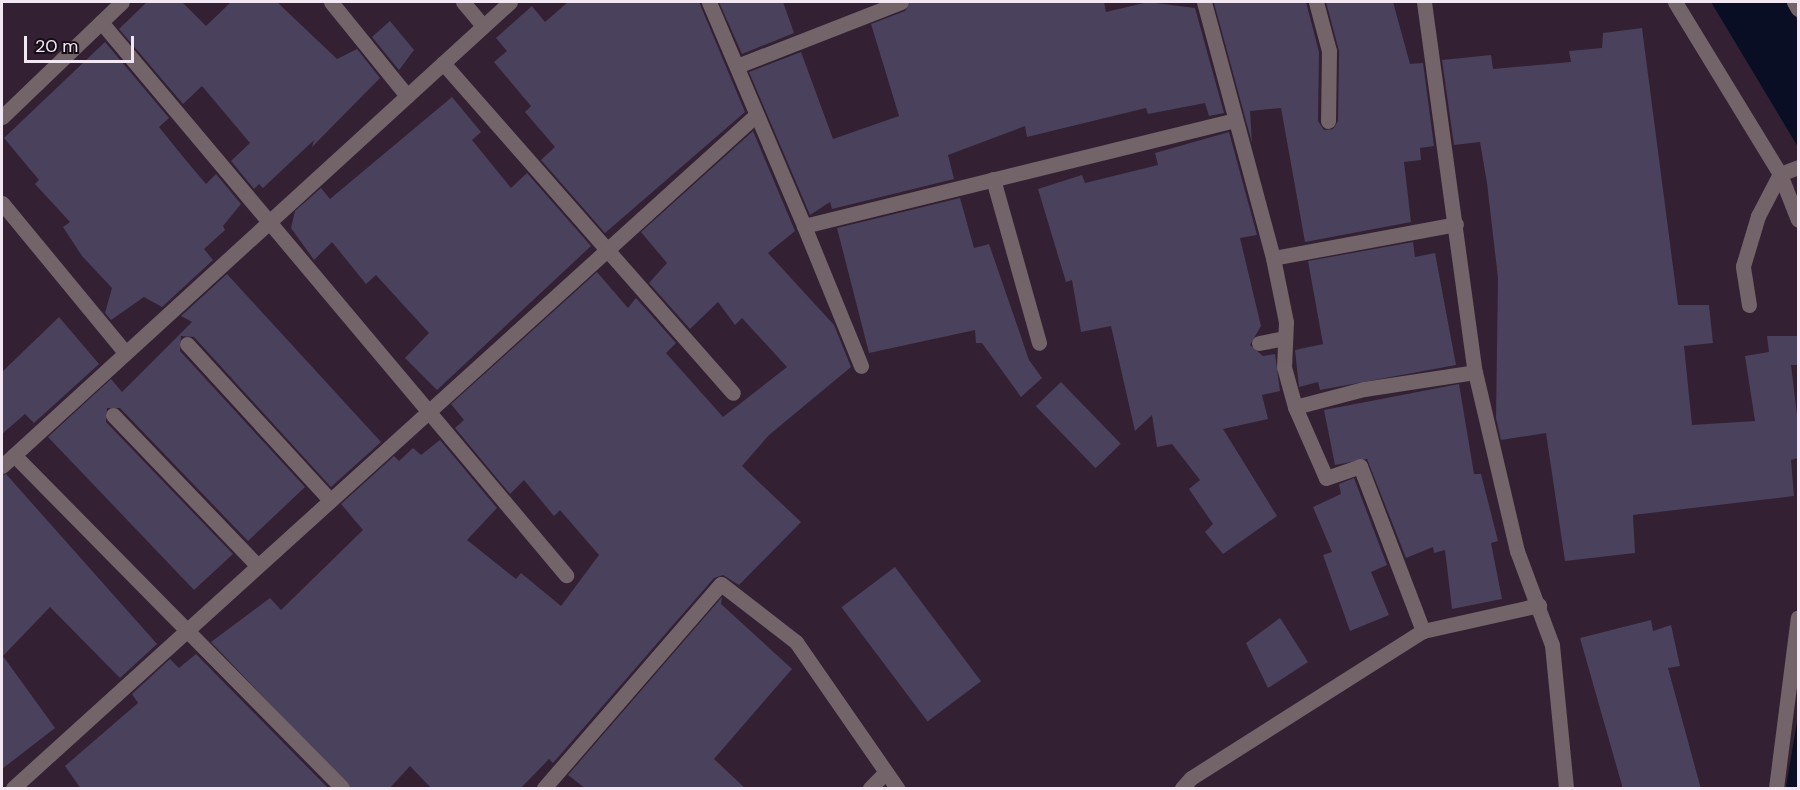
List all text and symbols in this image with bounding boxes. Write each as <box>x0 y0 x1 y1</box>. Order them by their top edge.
scale bar <box>27 24 136 62</box>
text: 20 m <box>35 34 78 58</box>

